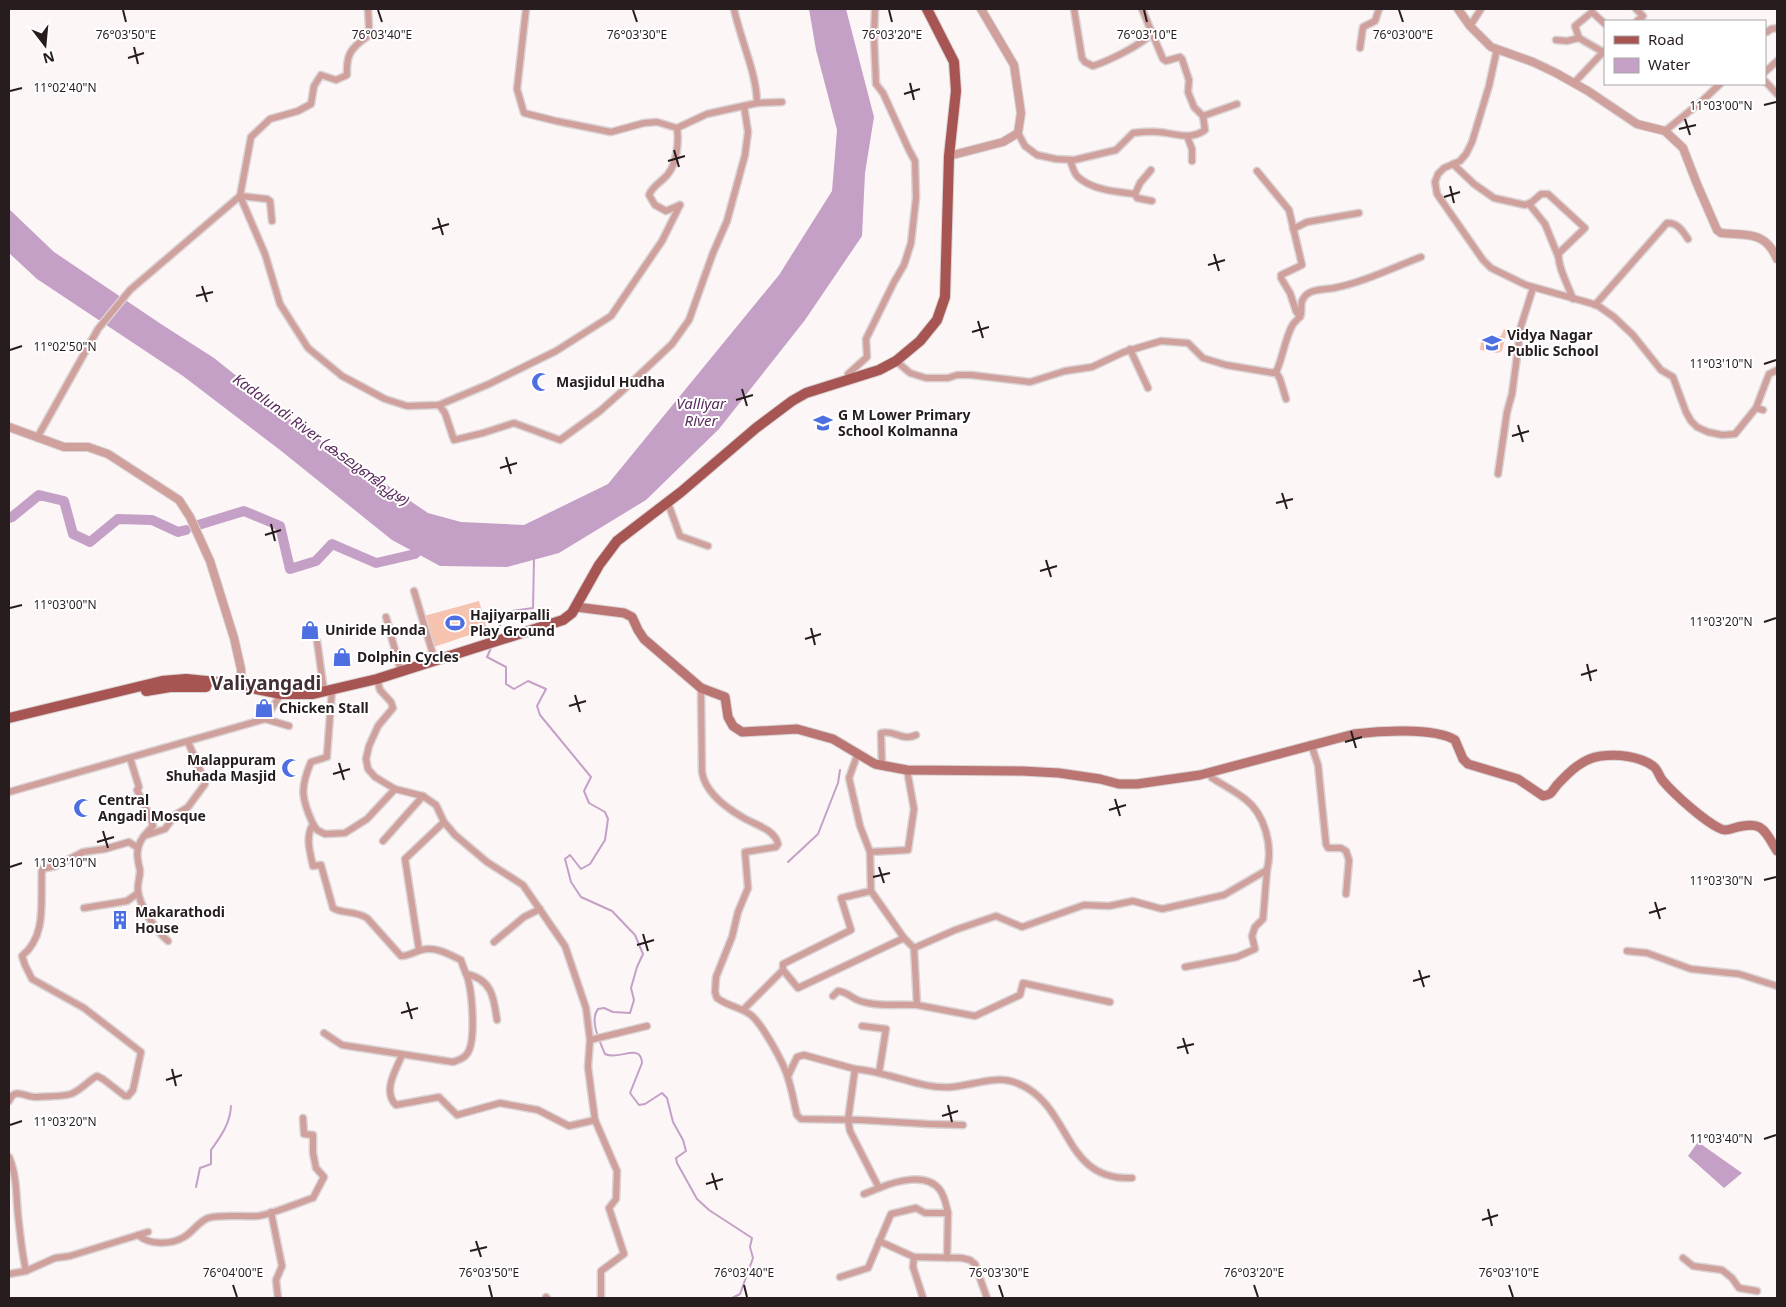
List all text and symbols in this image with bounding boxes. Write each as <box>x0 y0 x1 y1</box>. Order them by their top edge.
north arrow <box>20 20 70 70</box>
legend <box>1604 20 1766 85</box>
text: 76°03'50"E <box>96 26 156 43</box>
text: 76°03'40"E <box>352 26 412 43</box>
text: 76°03'30"E <box>607 26 667 43</box>
text: 76°03'20"E <box>862 26 922 43</box>
text: 76°03'10"E <box>1117 26 1177 43</box>
text: 76°03'00"E <box>1373 26 1433 43</box>
text: Road <box>1648 29 1684 49</box>
text: N <box>41 47 57 69</box>
text: Water <box>1648 54 1690 74</box>
text: 11°02'40"N <box>33 79 97 96</box>
text: 11°03'00"N <box>1689 97 1753 114</box>
place label: Vidya Nagar Public School <box>1507 325 1599 360</box>
school or university icon: Vidya Nagar Public School <box>1481 332 1503 354</box>
text: 11°02'50"N <box>33 338 97 355</box>
text: 11°03'10"N <box>1689 355 1753 372</box>
water label: Kadalundi River (കടലുണ്ടിപ്പുഴ) <box>229 368 414 511</box>
mosque icon: Masjidul Hudha <box>530 371 552 393</box>
place label: Masjidul Hudha <box>556 372 665 391</box>
water label: Valliyar River <box>676 393 727 430</box>
place label: G M Lower Primary School Kolmanna <box>838 405 971 440</box>
school or university icon: G M Lower Primary School Kolmanna <box>812 412 834 434</box>
text: 11°03'00"N <box>33 596 97 613</box>
place label: Hajiyarpalli Play Ground <box>470 605 555 640</box>
sports icon: Hajiyarpalli Play Ground <box>444 612 466 634</box>
text: 11°03'20"N <box>1689 613 1753 630</box>
shop icon: Uniride Honda <box>299 619 321 641</box>
place label: Uniride Honda <box>325 620 426 639</box>
shop icon: Dolphin Cycles <box>331 646 353 668</box>
place label: Dolphin Cycles <box>357 647 459 666</box>
district label: Valiyangadi <box>211 670 321 696</box>
shop icon: Chicken Stall <box>253 697 275 719</box>
place label: Chicken Stall <box>279 698 369 717</box>
place label: Malappuram Shuhada Masjid <box>166 750 276 785</box>
mosque icon: Malappuram Shuhada Masjid <box>280 757 302 779</box>
place label: Central Angadi Mosque <box>98 790 206 825</box>
mosque icon: Central Angadi Mosque <box>72 797 94 819</box>
text: 11°03'10"N <box>33 854 97 871</box>
text: 11°03'30"N <box>1689 872 1753 889</box>
place label: Makarathodi House <box>135 902 225 937</box>
building icon: Makarathodi House <box>109 909 131 931</box>
text: 11°03'20"N <box>33 1113 97 1130</box>
text: 11°03'40"N <box>1689 1130 1753 1147</box>
text: 76°04'00"E <box>203 1264 263 1281</box>
text: 76°03'50"E <box>459 1264 519 1281</box>
text: 76°03'40"E <box>714 1264 774 1281</box>
text: 76°03'30"E <box>969 1264 1029 1281</box>
text: 76°03'20"E <box>1224 1264 1284 1281</box>
text: 76°03'10"E <box>1479 1264 1539 1281</box>

